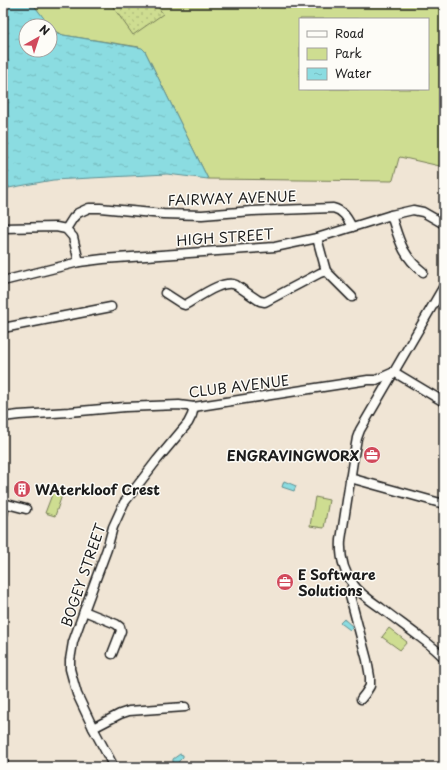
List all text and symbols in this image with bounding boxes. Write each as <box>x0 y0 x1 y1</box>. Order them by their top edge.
north arrow <box>18 18 58 58</box>
legend <box>299 18 429 90</box>
text: N <box>36 20 54 39</box>
text: Road <box>335 24 364 42</box>
text: Park <box>335 44 362 62</box>
text: Water <box>335 64 372 82</box>
street label: FAIRWAY AVENUE <box>167 185 297 211</box>
street label: HIGH STREET <box>176 223 275 251</box>
street label: CLUB AVENUE <box>187 369 291 403</box>
place label: ENGRAVINGWORX <box>227 445 360 466</box>
office icon: ENGRAVINGWORX <box>362 445 382 465</box>
building icon: WAterkloof Crest <box>12 479 32 499</box>
place label: WAterkloof Crest <box>35 479 160 500</box>
street label: BOGEY STREET <box>55 520 111 630</box>
place label: E Software Solutions <box>298 564 376 601</box>
office icon: E Software Solutions <box>275 572 295 592</box>

